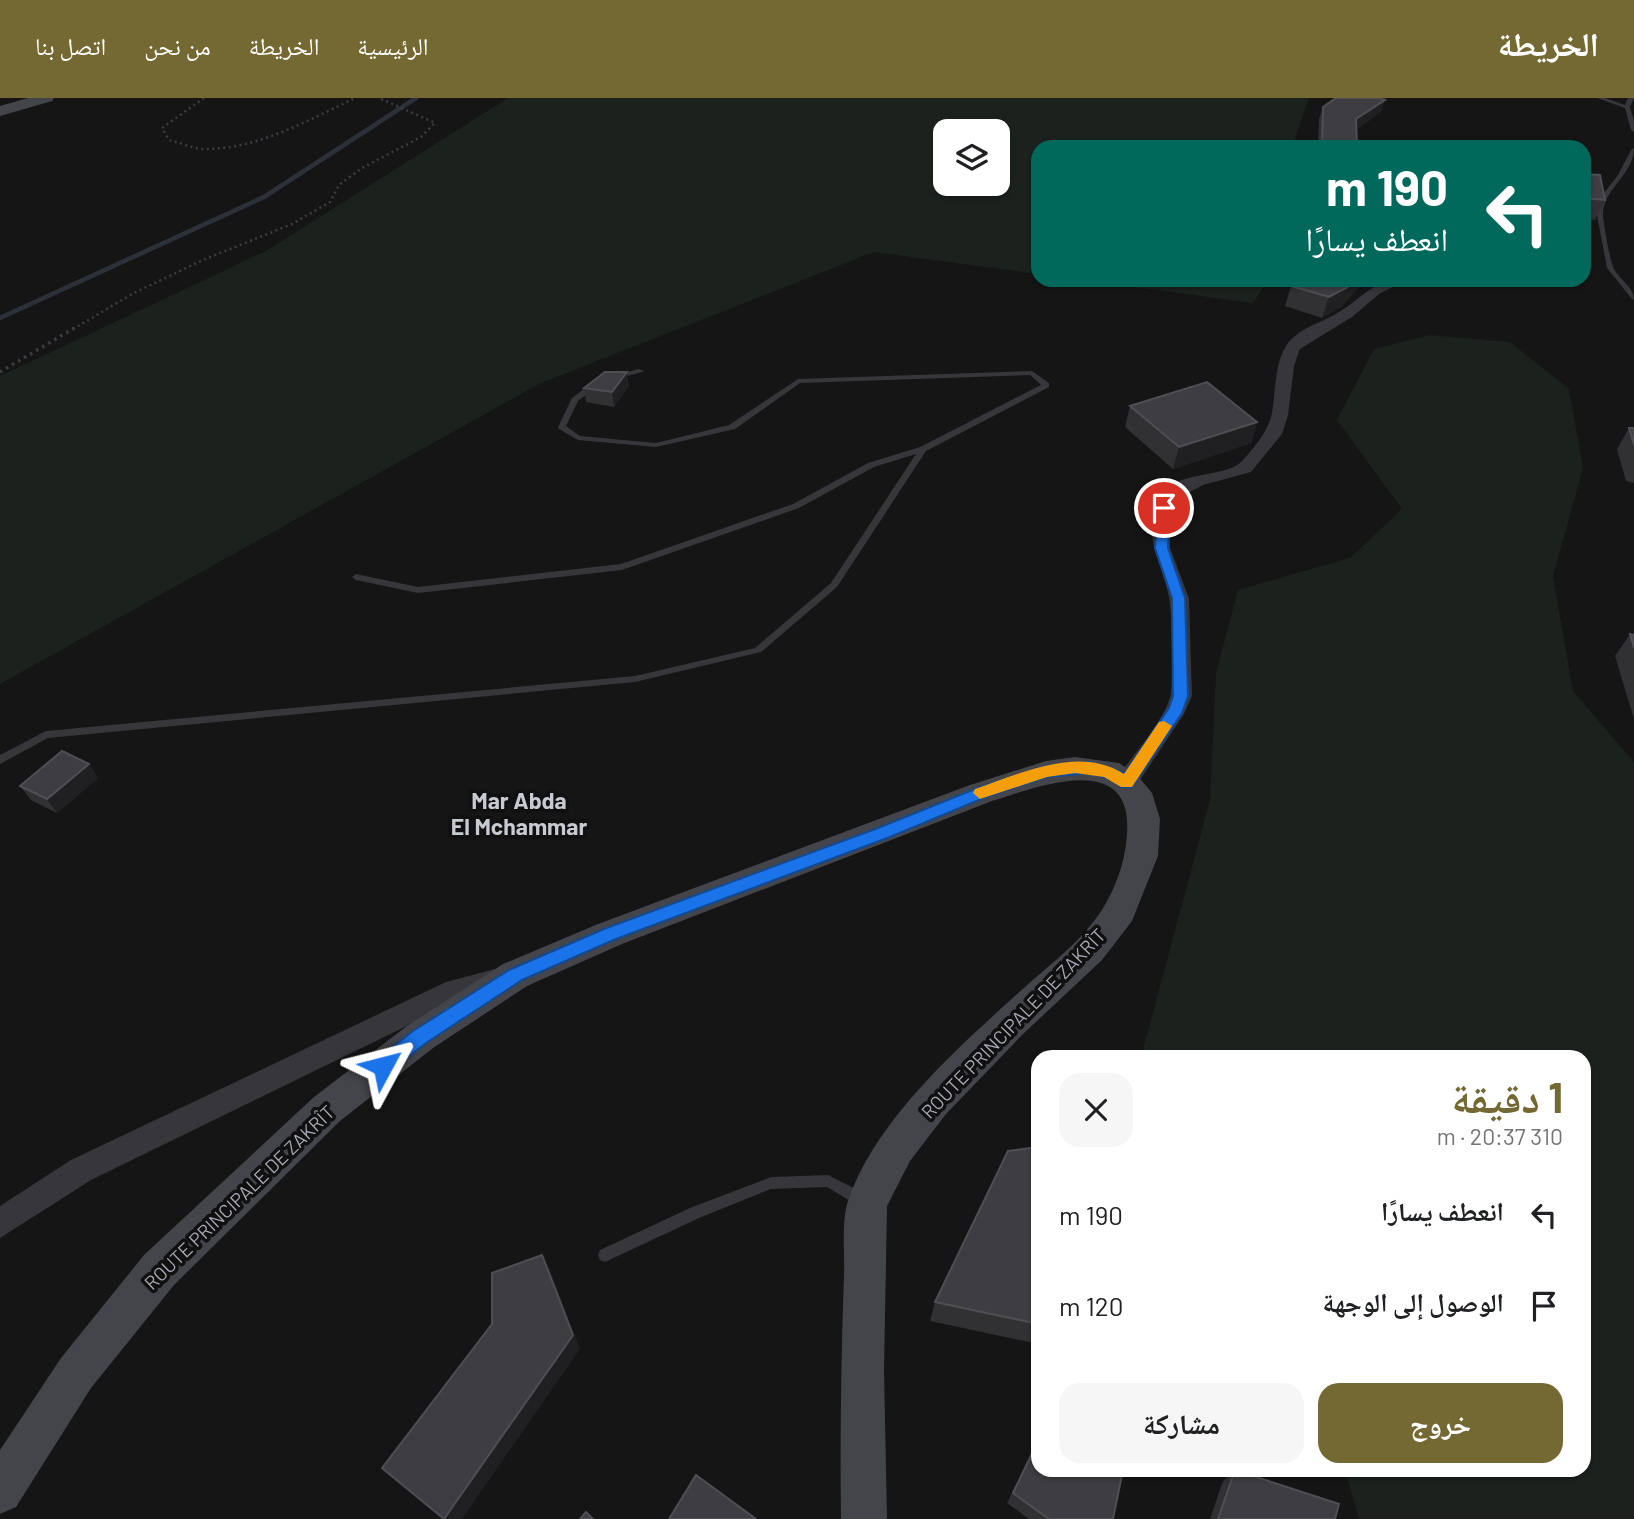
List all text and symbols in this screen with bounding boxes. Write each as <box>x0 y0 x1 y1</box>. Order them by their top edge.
text: الخريطة <box>1498 23 1599 63</box>
text: اتصل بنا <box>35 31 106 60</box>
text: من نحن <box>144 31 211 60</box>
text: الخريطة <box>249 31 319 60</box>
text: الرئيسية <box>357 31 429 60</box>
map controls <box>933 119 1010 196</box>
button: layers <box>933 119 1010 196</box>
text: 190 m <box>1326 157 1448 216</box>
icon: left <box>1472 168 1563 259</box>
text: انعطف يسارًا <box>1305 219 1448 257</box>
pin <box>1134 478 1194 538</box>
icon: arrive <box>1145 489 1183 527</box>
district label: Mar Abda El Mchammar <box>451 786 587 840</box>
street label: ROUTE PRINCIPALE DE ZAKRÎT <box>916 923 1110 1123</box>
position arrow <box>346 1029 420 1103</box>
text: 1 دقيقة <box>1452 1071 1563 1121</box>
button: close <box>1059 1073 1133 1147</box>
street label: ROUTE PRINCIPALE DE ZAKRÎT <box>139 1100 339 1294</box>
text: 310 m · 20:37 <box>1437 1122 1563 1150</box>
text: انعطف يسارًا <box>1381 1195 1504 1226</box>
icon: left <box>1525 1196 1563 1234</box>
text: 190 m <box>1059 1199 1123 1230</box>
text: الوصول إلى الوجهة <box>1323 1286 1504 1317</box>
icon: arrive <box>1525 1287 1563 1325</box>
text: 120 m <box>1059 1290 1123 1321</box>
button: مشاركة <box>1059 1383 1304 1463</box>
button: خروج <box>1318 1383 1563 1463</box>

